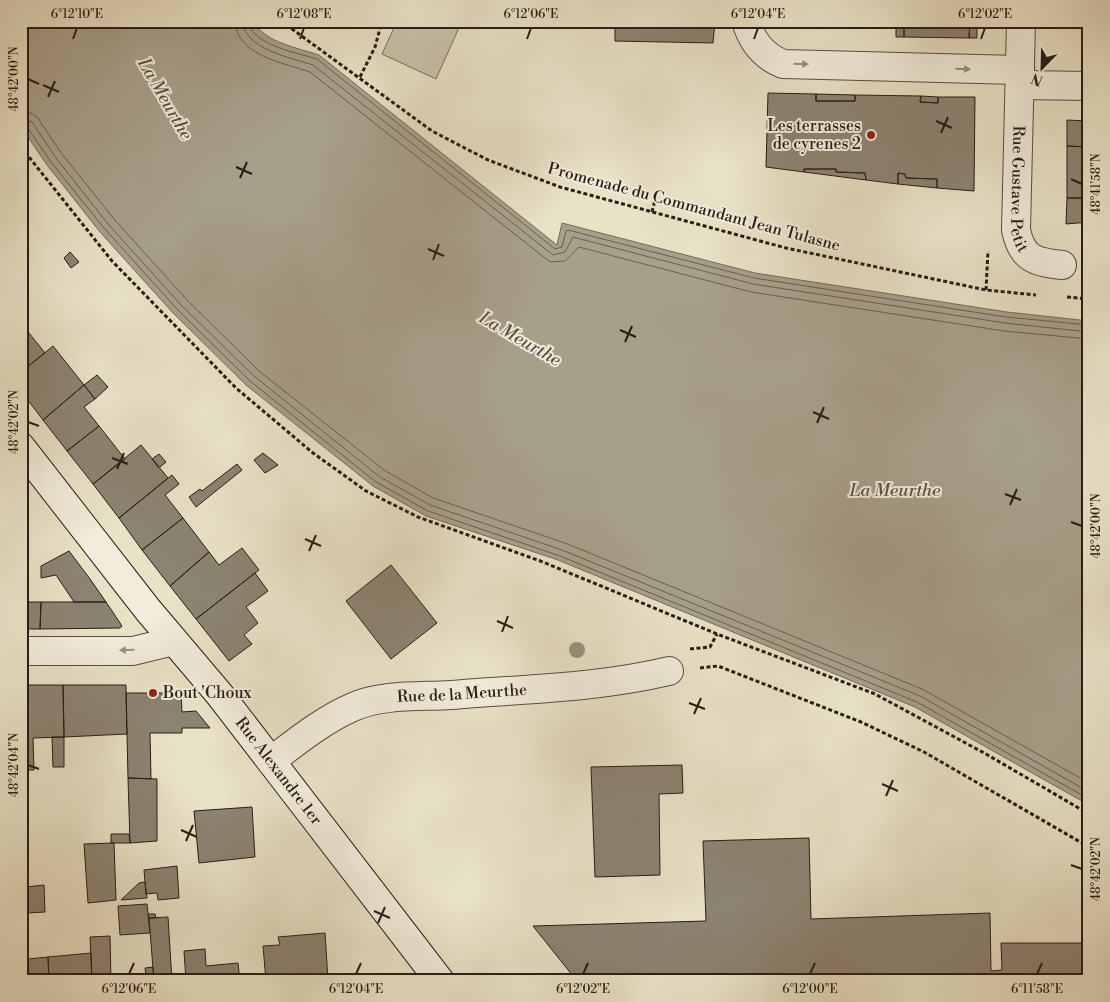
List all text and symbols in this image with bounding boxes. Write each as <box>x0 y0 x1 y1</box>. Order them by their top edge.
text: 6°12'10"E <box>51 7 103 22</box>
text: 6°12'08"E <box>277 7 331 22</box>
text: 6°12'06"E <box>504 7 558 22</box>
text: 6°12'04"E <box>731 7 785 22</box>
text: 6°12'02"E <box>958 7 1012 22</box>
north arrow <box>1018 42 1068 92</box>
text: 48°42'00"N <box>7 46 22 112</box>
water label: La Meurthe <box>132 53 198 145</box>
one-way arrow <box>793 60 809 68</box>
one-way arrow <box>955 65 971 73</box>
text: N <box>1029 69 1046 89</box>
place label: Les terrasses de cyrenes 2 <box>767 116 861 154</box>
street label: Rue Gustave Petit <box>1006 125 1033 256</box>
marker: Les terrasses de cyrenes 2 <box>865 129 877 141</box>
text: 48°41'58"N <box>1089 153 1104 215</box>
street label: Promenade du Commandant Jean Tulasne <box>546 158 842 256</box>
water label: La Meurthe <box>474 306 566 372</box>
text: 48°42'02"N <box>7 390 22 454</box>
water label: La Meurthe <box>849 479 941 502</box>
text: 48°42'00"N <box>1089 493 1104 559</box>
one-way arrow <box>118 647 134 655</box>
street label: Rue de la Meurthe <box>396 680 528 707</box>
place label: Bout 'Choux <box>162 683 253 703</box>
marker: Bout 'Choux <box>147 687 159 699</box>
street label: Rue Alexandre 1er <box>231 713 326 829</box>
text: 48°42'04"N <box>7 733 22 797</box>
text: 48°42'02"N <box>1089 837 1104 901</box>
text: 6°12'06"E <box>102 982 156 997</box>
text: 6°12'04"E <box>329 982 383 997</box>
text: 6°12'02"E <box>556 982 610 997</box>
text: 6°12'00"E <box>782 982 838 997</box>
text: 6°11'58"E <box>1011 982 1063 997</box>

